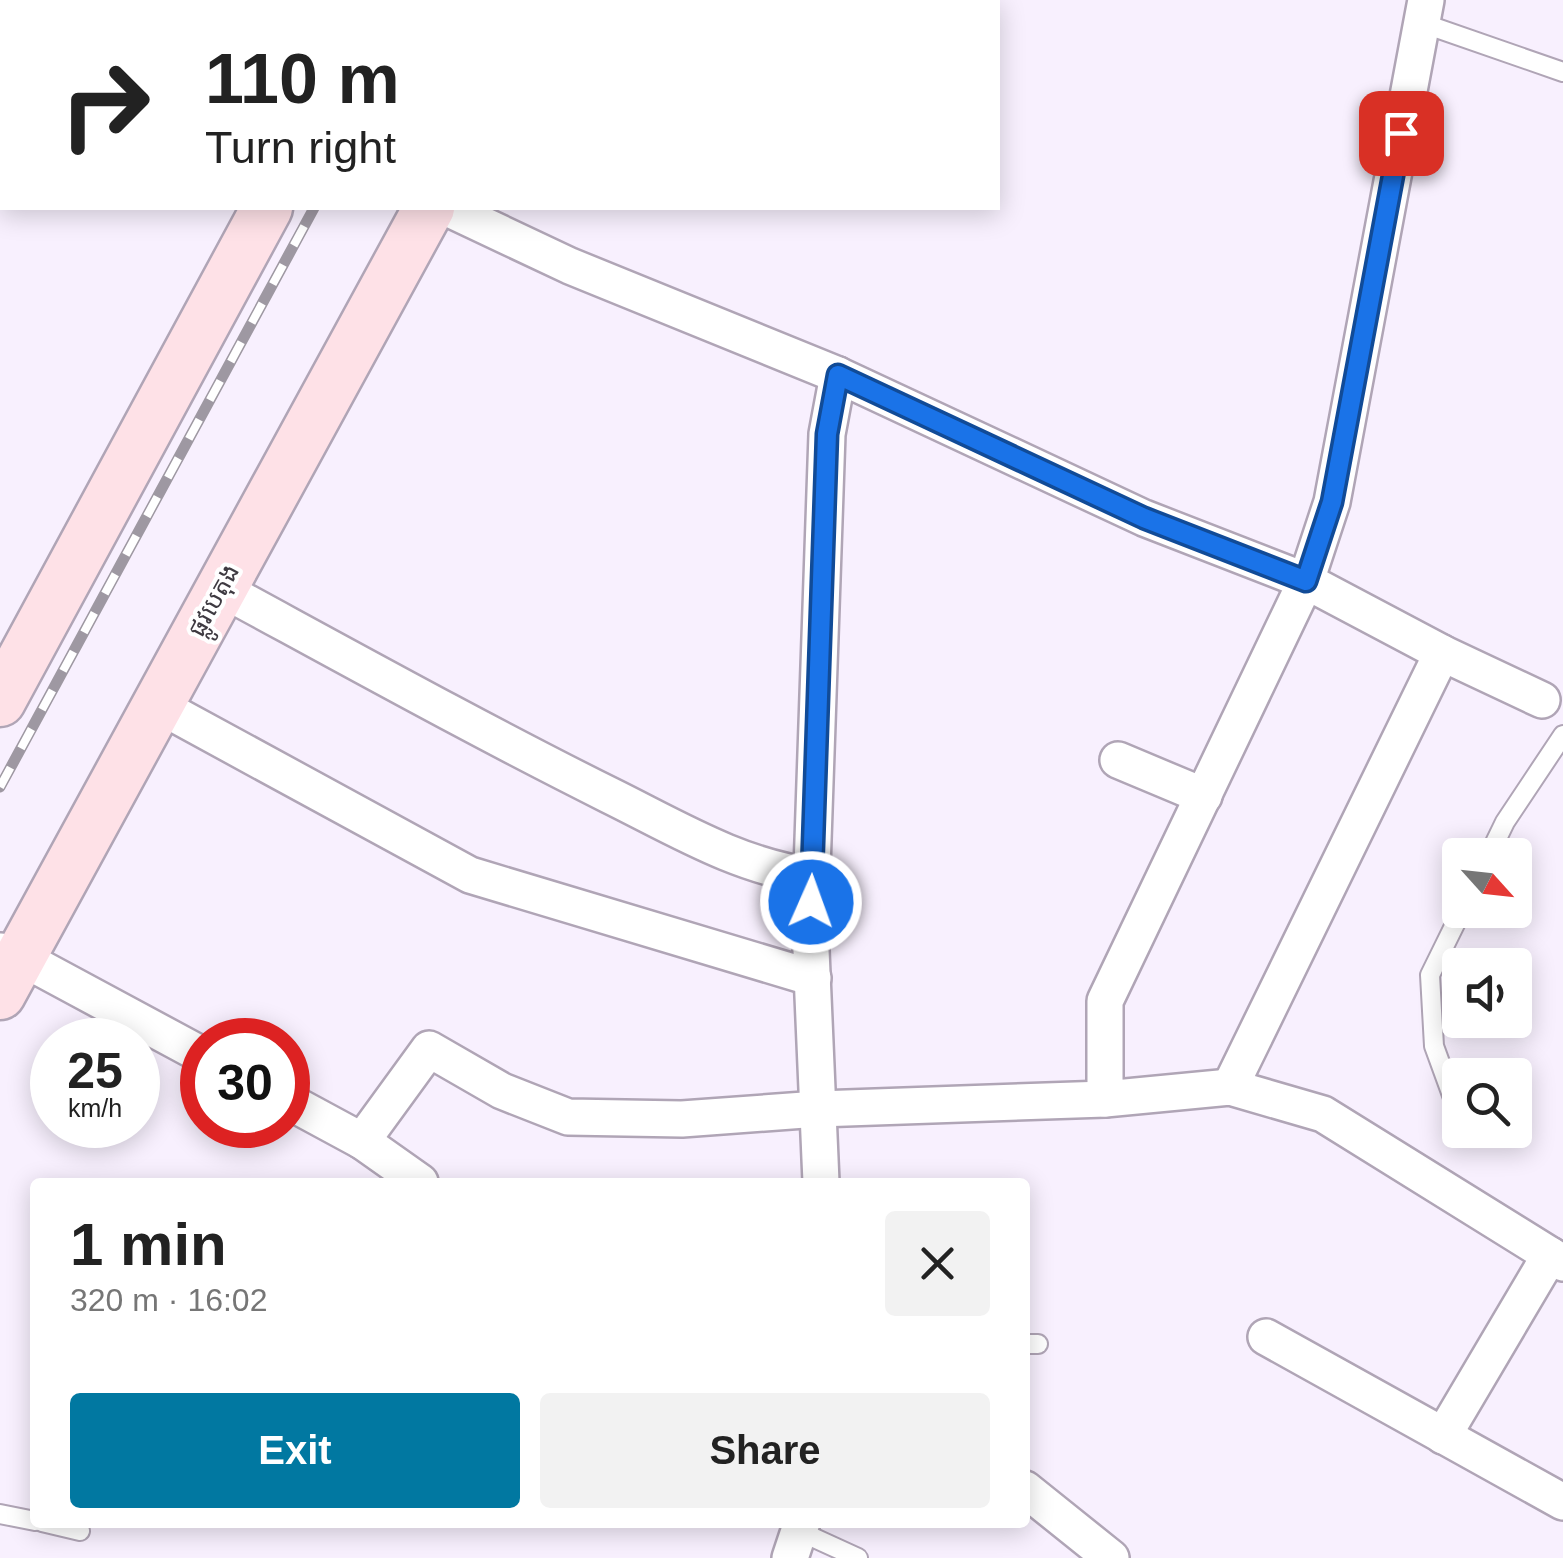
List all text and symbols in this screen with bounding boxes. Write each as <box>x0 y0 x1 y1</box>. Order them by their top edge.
icon: right <box>40 40 170 170</box>
text: 110 m <box>205 40 400 118</box>
pin <box>1359 91 1444 176</box>
icon: arrive <box>1374 106 1429 161</box>
text: Turn right <box>205 122 396 173</box>
street label: ផ្លូវបេតុង <box>182 559 253 646</box>
north arrow <box>1442 838 1532 928</box>
map controls <box>1442 838 1532 1148</box>
position arrow <box>759 850 863 954</box>
button: sound <box>1442 948 1532 1038</box>
speed limit sign: 30 <box>180 1018 310 1148</box>
text: 25 <box>67 1043 123 1099</box>
button: search <box>1442 1058 1532 1148</box>
text: km/h <box>68 1094 122 1122</box>
text: 1 min <box>70 1211 227 1278</box>
button: close <box>885 1211 990 1316</box>
text: 320 m · 16:02 <box>70 1282 267 1318</box>
button: Exit <box>70 1393 520 1508</box>
button: Share <box>540 1393 990 1508</box>

